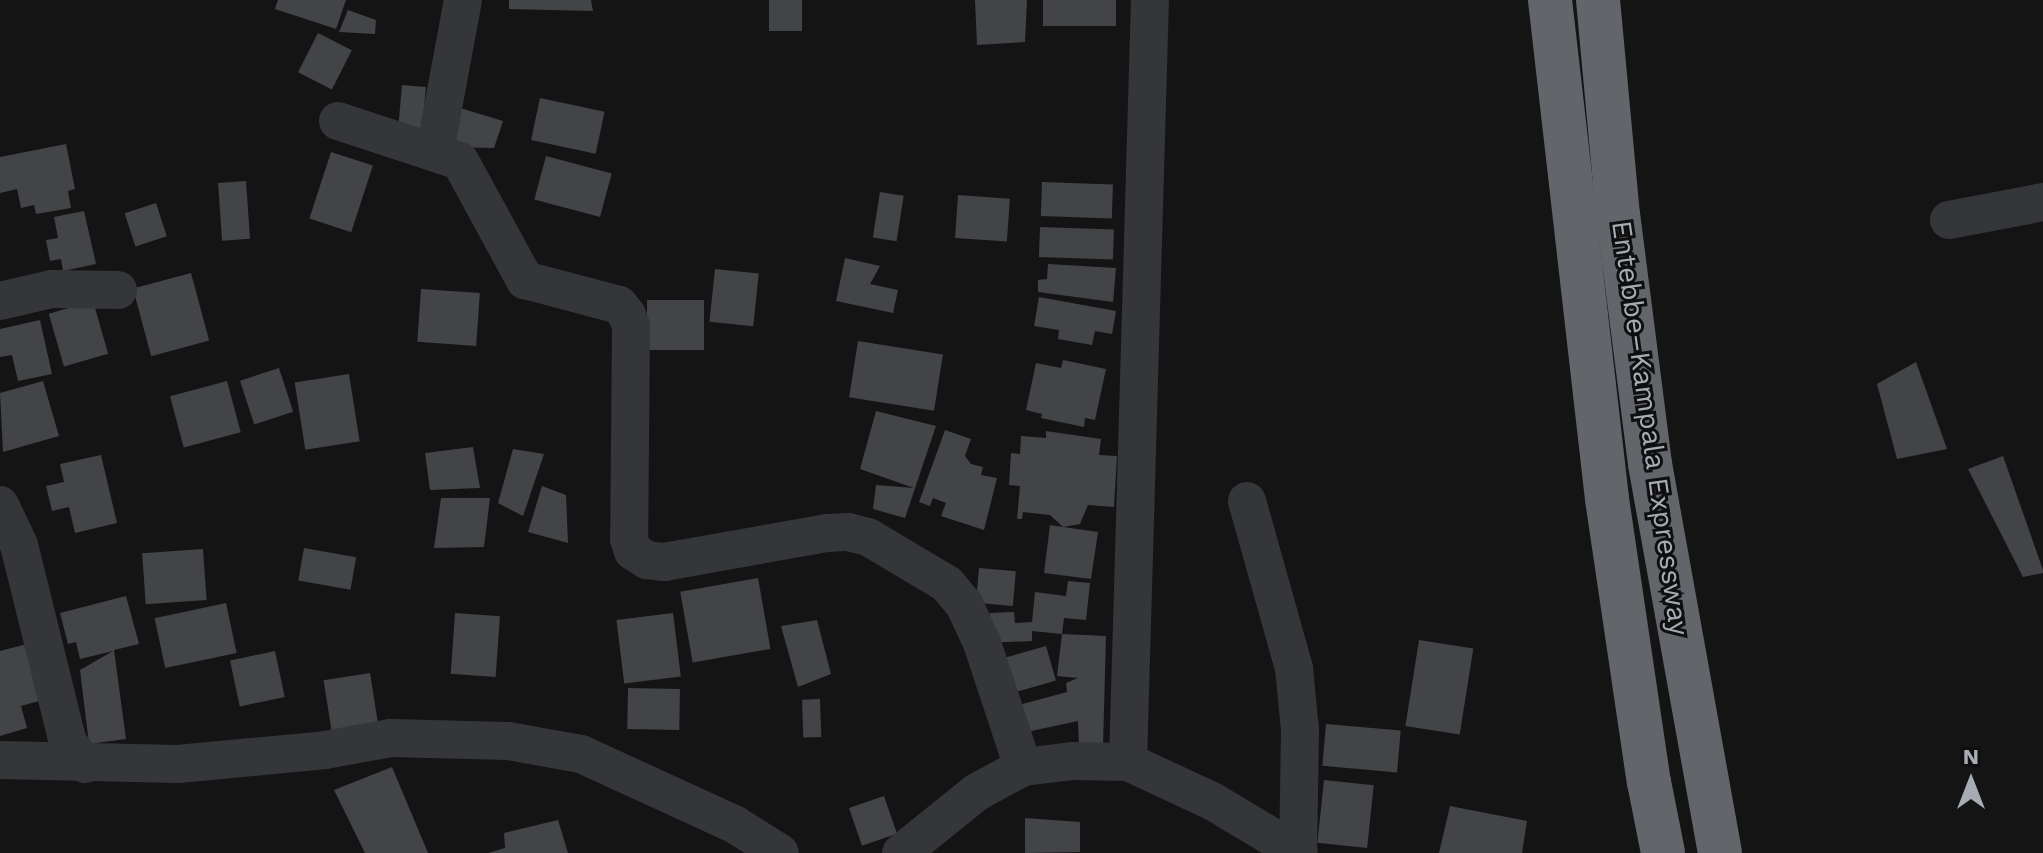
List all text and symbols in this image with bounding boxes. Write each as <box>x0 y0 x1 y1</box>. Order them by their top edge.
street label: Entebbe–Kampala Expressway <box>1604 218 1696 638</box>
north arrow <box>1931 741 2011 821</box>
text: N <box>1963 744 1979 769</box>

